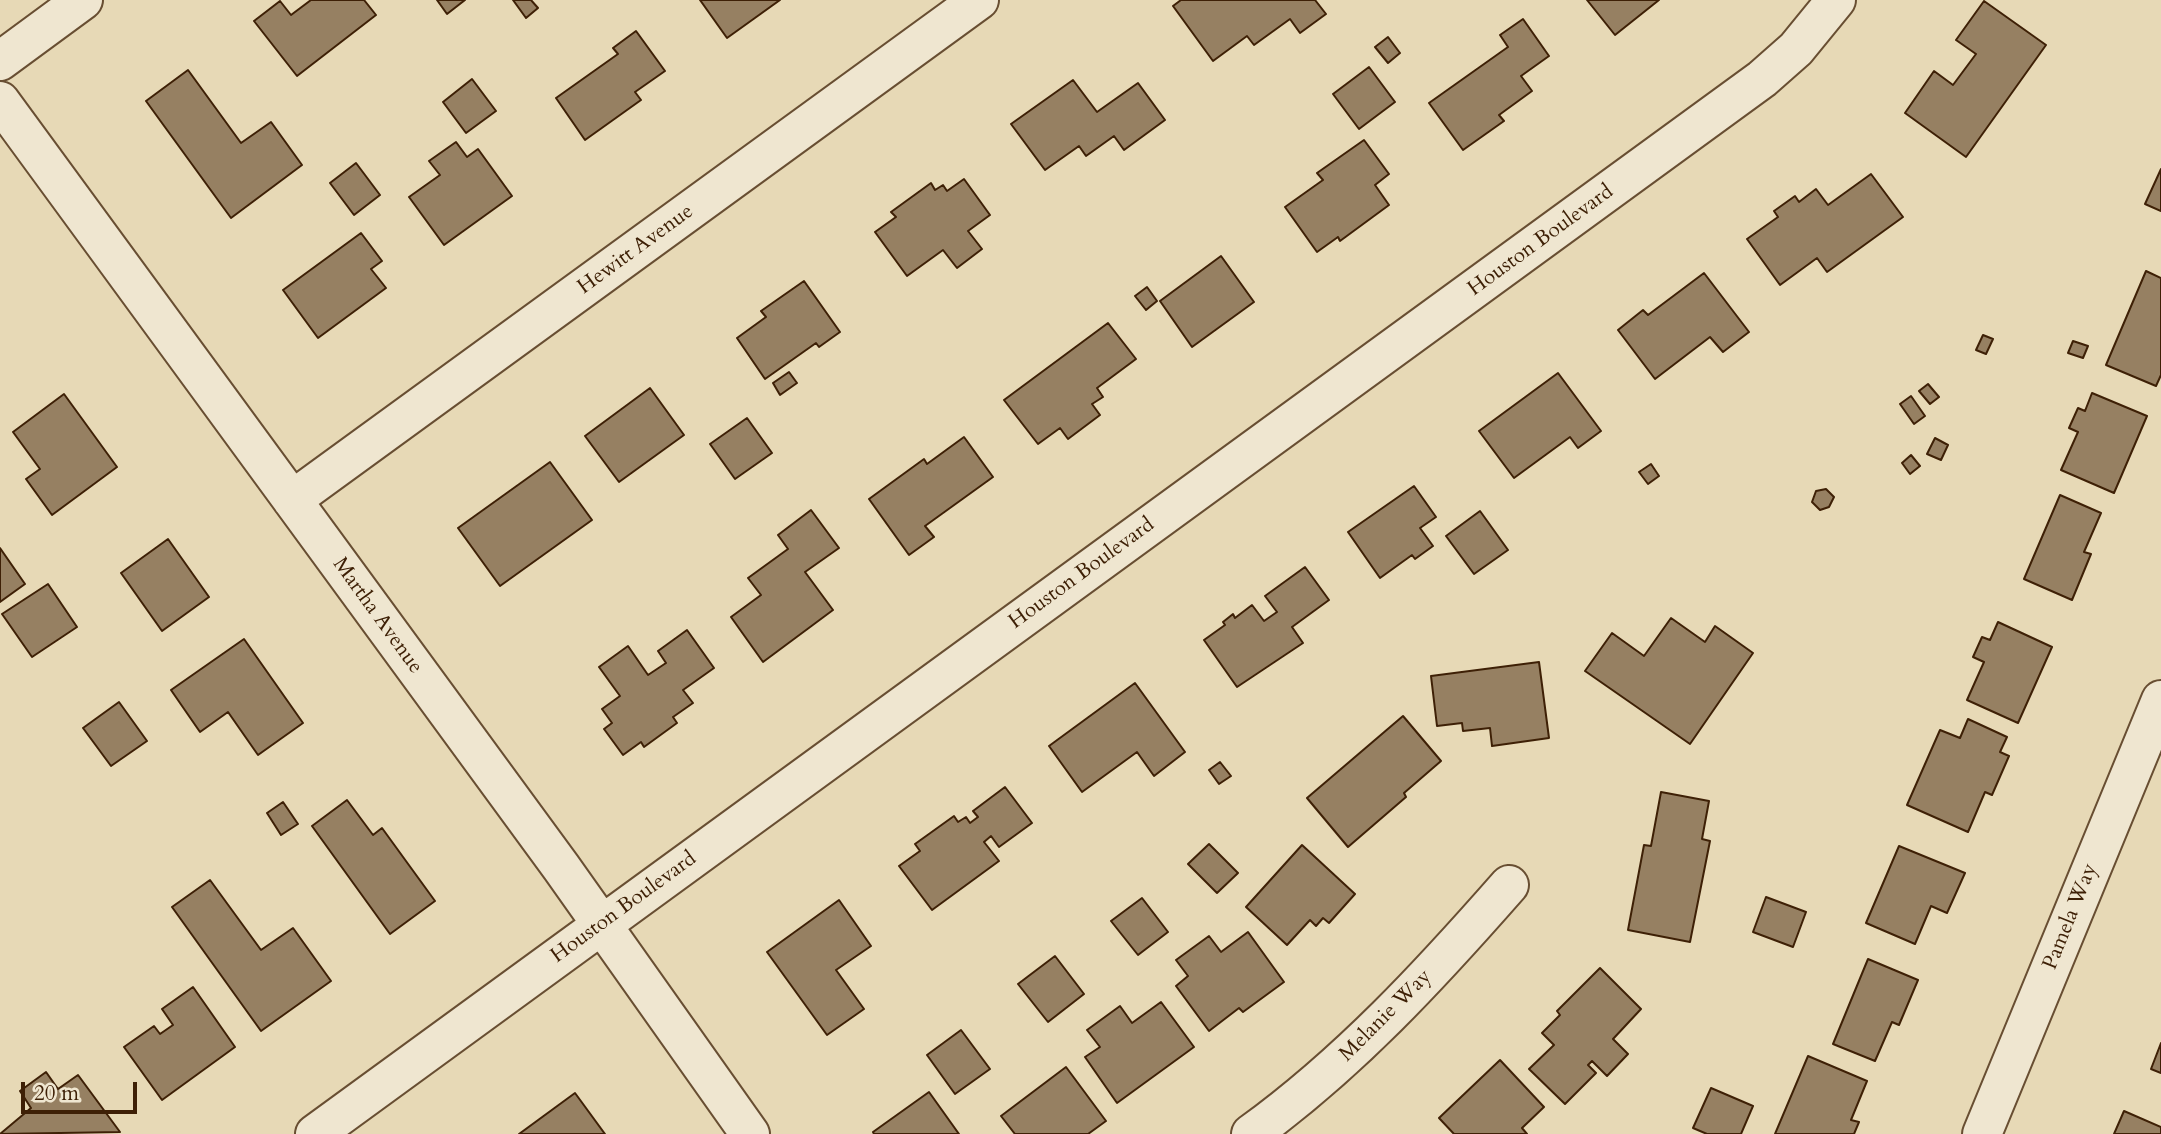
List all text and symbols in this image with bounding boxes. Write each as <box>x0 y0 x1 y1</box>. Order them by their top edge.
street label: Houston Boulevard <box>1463 180 1619 302</box>
street label: Hewitt Avenue <box>573 200 699 300</box>
street label: Houston Boulevard <box>1004 513 1160 635</box>
street label: Martha Avenue <box>326 553 428 679</box>
street label: Houston Boulevard <box>546 847 702 969</box>
street label: Pamela Way <box>2038 860 2104 974</box>
street label: Melanie Way <box>1335 965 1437 1067</box>
scale bar <box>24 1068 140 1112</box>
text: 20 m <box>34 1079 79 1108</box>

